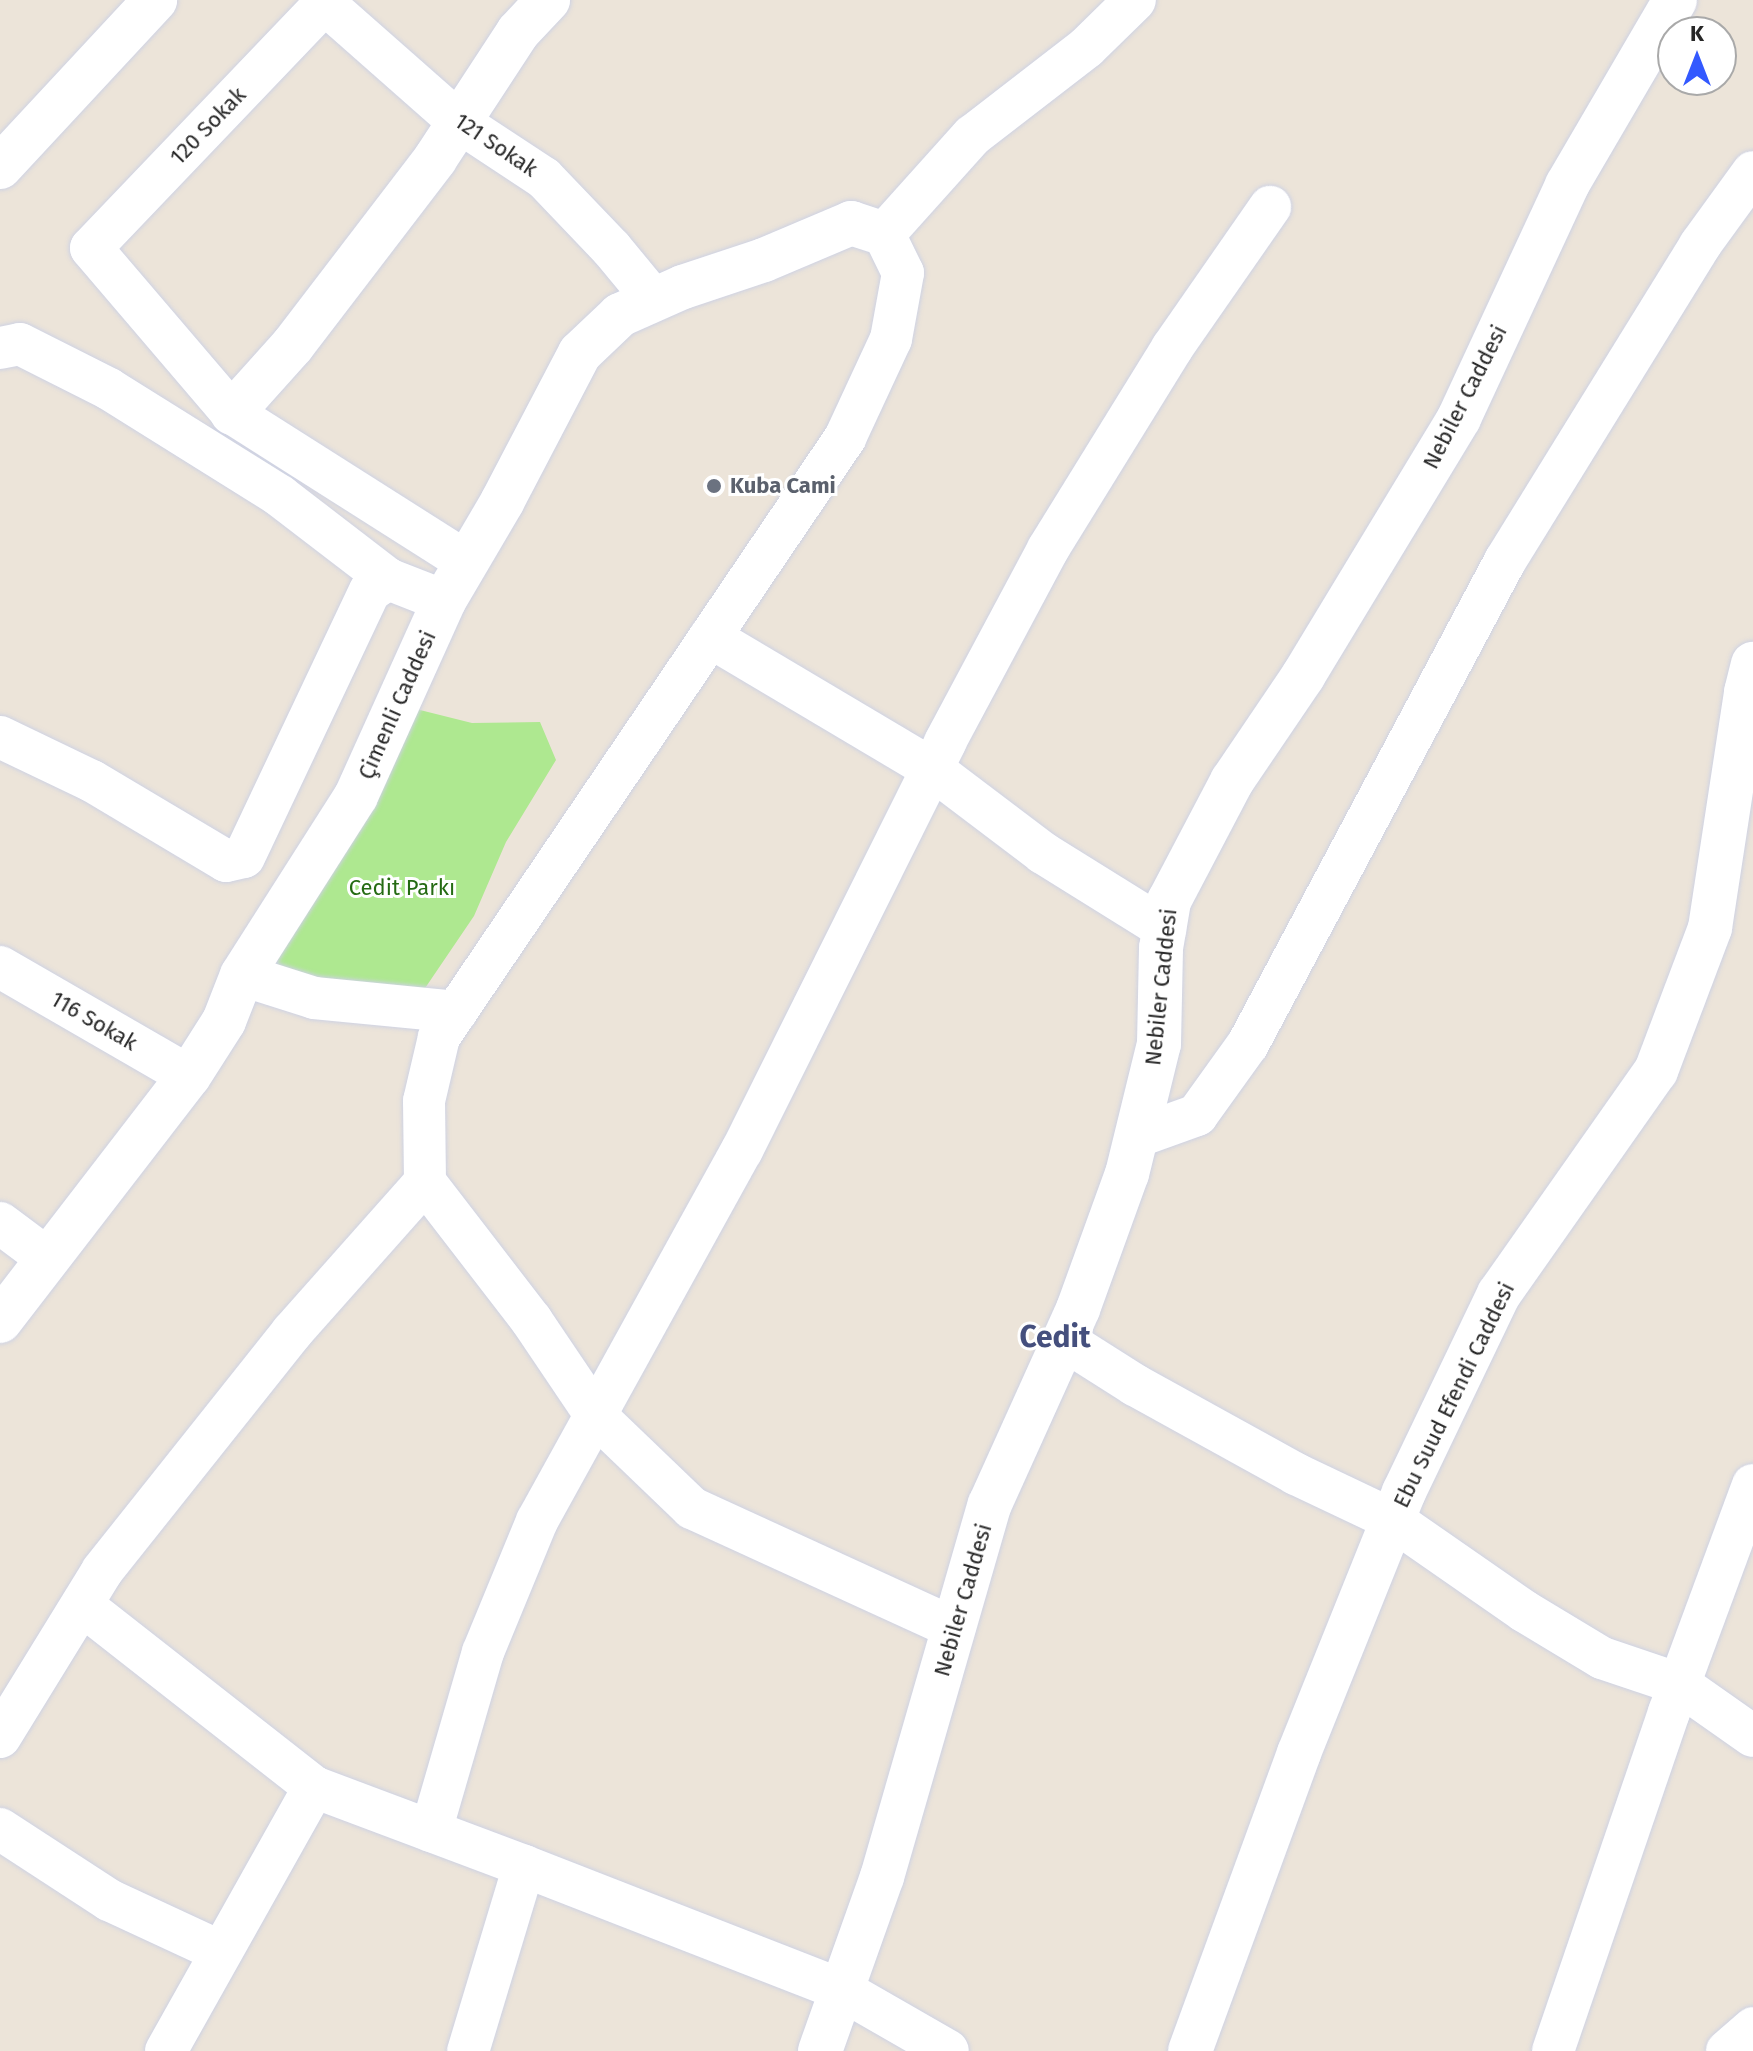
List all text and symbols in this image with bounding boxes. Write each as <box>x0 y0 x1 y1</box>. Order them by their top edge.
north arrow <box>1657 16 1737 96</box>
text: K <box>1690 20 1704 47</box>
street label: 120 Sokak <box>165 82 251 170</box>
street label: 121 Sokak <box>450 108 542 182</box>
street label: Nebiler Caddesi <box>1417 321 1513 473</box>
place label: Kuba Cami <box>730 473 836 499</box>
marker: Kuba Cami <box>705 477 723 495</box>
street label: Çimenli Caddesi <box>352 627 442 783</box>
park label: Cedit Parkı <box>349 875 455 901</box>
street label: Nebiler Caddesi <box>1140 907 1182 1067</box>
street label: 116 Sokak <box>46 986 142 1056</box>
street label: Ebu Suud Efendi Caddesi <box>1388 1278 1520 1512</box>
district label: Cedit <box>1019 1319 1091 1355</box>
street label: Nebiler Caddesi <box>929 1521 997 1679</box>

